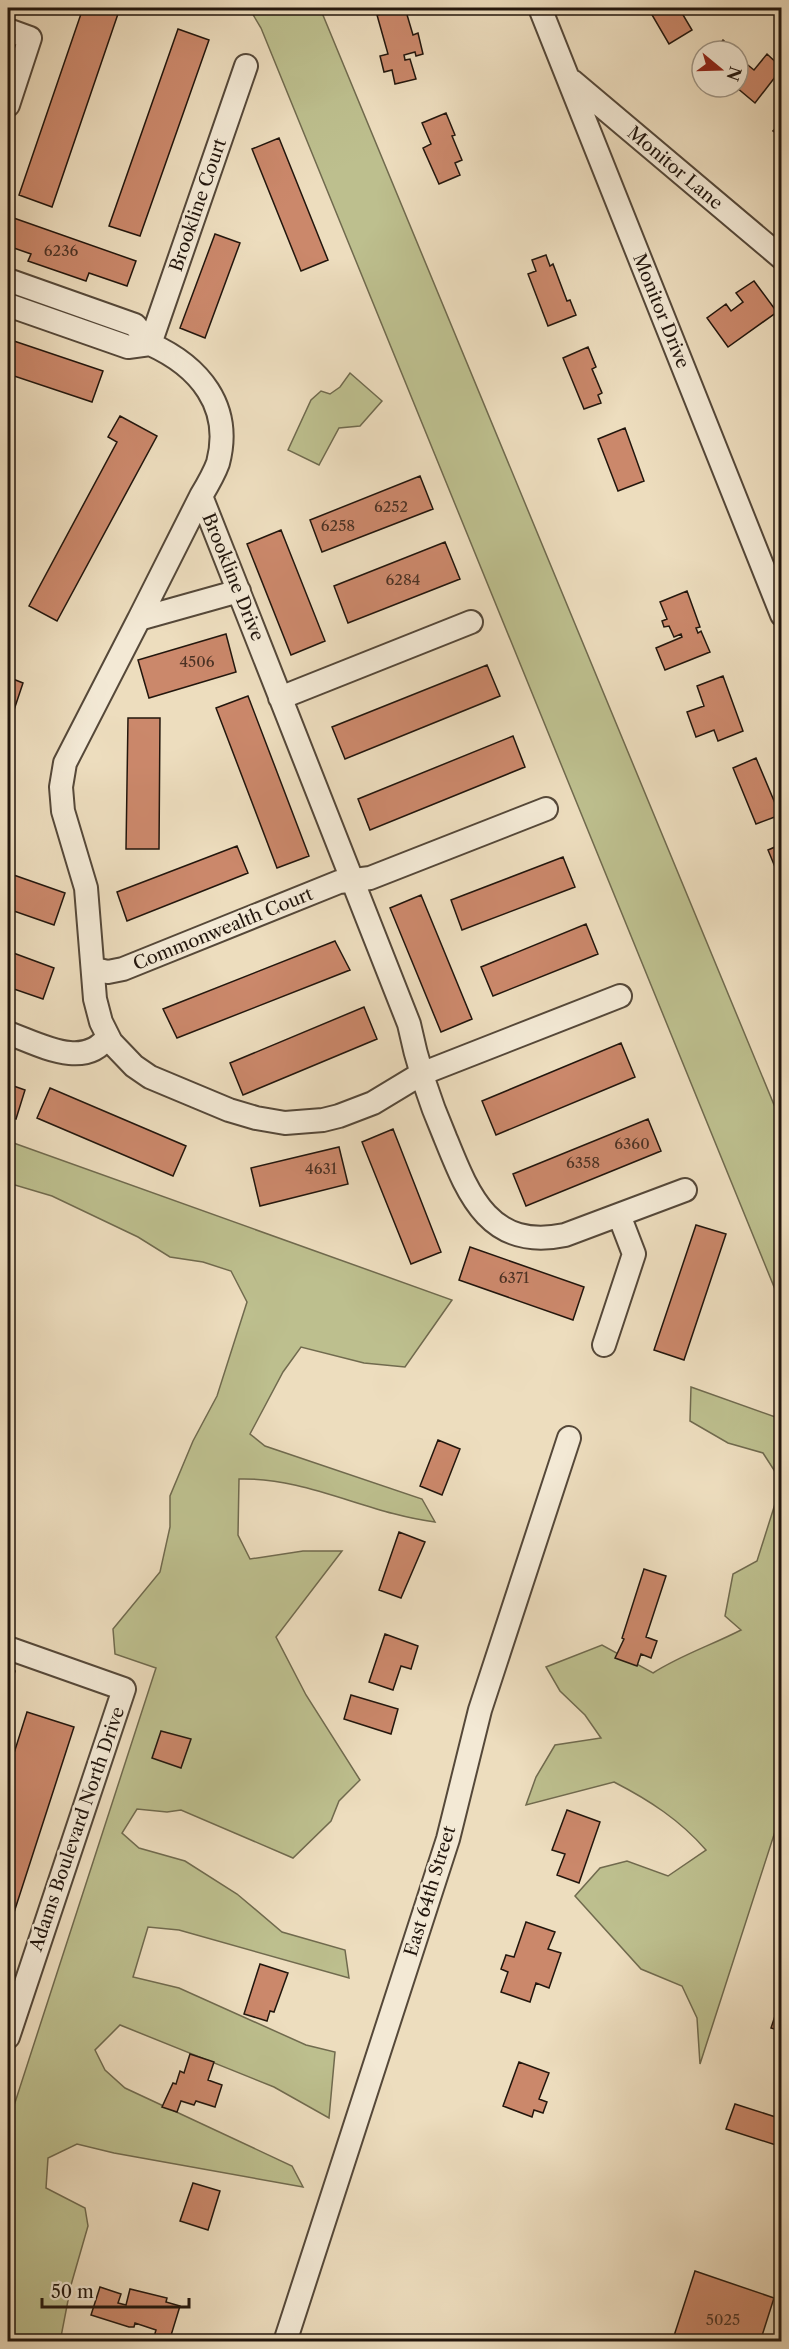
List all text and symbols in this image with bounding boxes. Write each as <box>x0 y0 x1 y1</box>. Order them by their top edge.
north arrow <box>690 39 750 99</box>
text: N <box>722 64 746 84</box>
street label: Monitor Lane <box>623 122 727 214</box>
street label: Brookline Court <box>165 135 231 274</box>
house number: 6236 <box>44 241 78 260</box>
street label: Monitor Drive <box>628 250 694 372</box>
house number: 6252 <box>374 497 408 516</box>
street label: Brookline Drive <box>197 510 269 644</box>
house number: 6258 <box>321 516 355 535</box>
house number: 6284 <box>386 570 420 589</box>
house number: 4506 <box>179 652 215 671</box>
street label: Commonwealth Court <box>130 883 317 975</box>
house number: 6360 <box>614 1134 650 1153</box>
house number: 6358 <box>566 1153 600 1172</box>
house number: 4631 <box>305 1159 338 1178</box>
house number: 6371 <box>499 1268 530 1287</box>
street label: Adams Boulevard North Drive <box>24 1704 129 1955</box>
street label: East 64th Street <box>400 1823 460 1959</box>
scale bar <box>42 2271 189 2309</box>
text: 50 m <box>51 2281 94 2303</box>
house number: 5025 <box>706 2310 740 2329</box>

